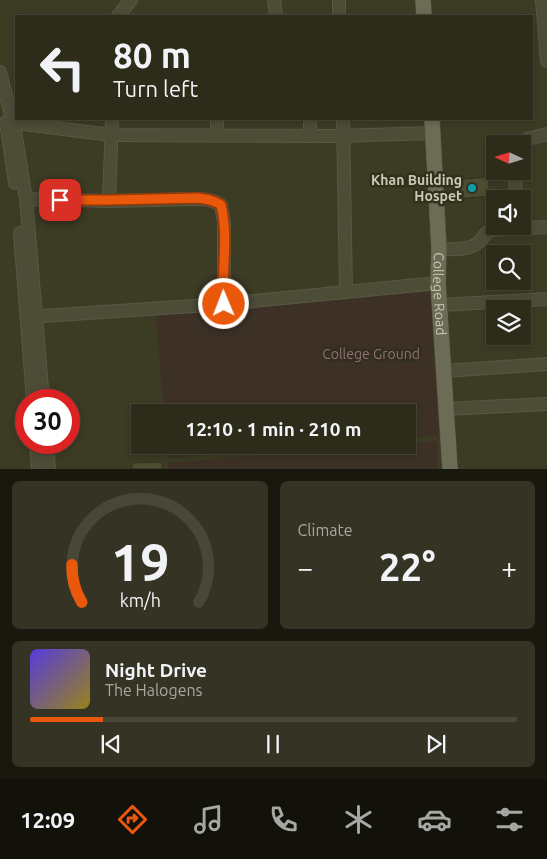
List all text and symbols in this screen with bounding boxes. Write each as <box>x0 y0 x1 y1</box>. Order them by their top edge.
icon: left <box>30 35 95 100</box>
text: 80 m <box>113 35 191 75</box>
text: Turn left <box>113 76 198 101</box>
north arrow <box>486 135 531 180</box>
map controls <box>486 135 531 345</box>
place label: Khan Building Hospet <box>371 172 462 204</box>
pin <box>39 179 81 221</box>
marker: Khan Building Hospet <box>466 182 478 194</box>
icon: arrive <box>46 186 74 214</box>
button: sound <box>486 190 531 235</box>
button: search <box>486 245 531 290</box>
street label: College Road <box>430 252 449 336</box>
position arrow <box>197 277 249 329</box>
button: layers <box>486 300 531 345</box>
park label: College Ground <box>322 346 420 362</box>
speed limit sign: 30 <box>15 389 80 454</box>
text: 12:10 · 1 min · 210 m <box>186 418 361 440</box>
text: Climate <box>298 521 353 539</box>
text: 19 <box>110 533 169 591</box>
text: 22° <box>379 546 435 588</box>
text: − <box>298 552 313 583</box>
text: + <box>501 552 517 583</box>
text: km/h <box>119 590 160 610</box>
text: Night Drive <box>105 659 207 681</box>
text: The Halogens <box>105 681 203 699</box>
icon: previous <box>97 730 125 758</box>
icon: pause <box>259 730 287 758</box>
icon: next <box>422 730 450 758</box>
icon: directions <box>115 802 150 837</box>
icon: music <box>191 802 226 837</box>
icon: phone <box>266 802 301 837</box>
icon: climate <box>341 802 376 837</box>
icon: car <box>417 802 452 837</box>
icon: filters <box>492 802 527 837</box>
text: 12:09 <box>20 807 75 832</box>

